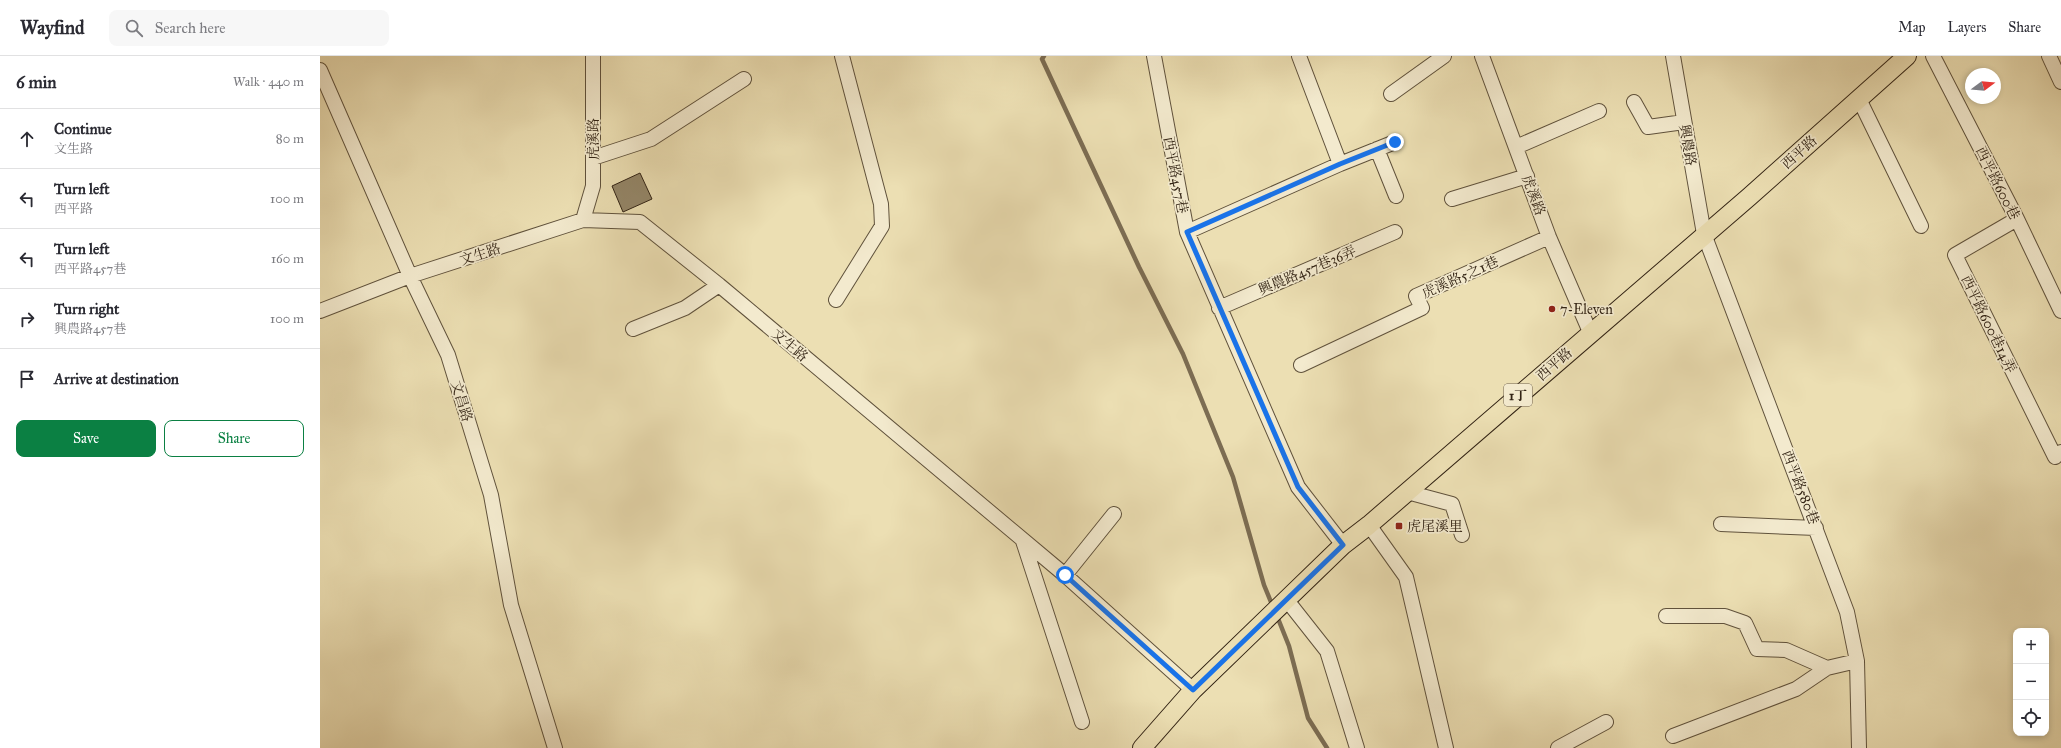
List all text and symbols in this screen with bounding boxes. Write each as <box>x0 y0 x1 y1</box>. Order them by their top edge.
search box <box>109 10 389 46</box>
text: Wayfind <box>20 16 85 39</box>
icon: search <box>123 17 145 39</box>
text: Search here <box>155 19 226 37</box>
text: Map <box>1898 19 1926 36</box>
text: Layers <box>1948 19 1986 36</box>
text: Share <box>2008 19 2041 36</box>
north arrow <box>1965 68 2001 104</box>
text: 6 min <box>16 72 57 93</box>
text: Walk · 440 m <box>233 74 304 90</box>
street label: 虎溪路 <box>585 118 602 160</box>
text: Continue <box>54 120 112 138</box>
street label: 興農路 <box>1675 123 1700 167</box>
icon: ahead <box>16 128 38 150</box>
text: 80 m <box>276 131 304 147</box>
street label: 西平路 <box>1778 132 1821 173</box>
route end <box>1386 133 1404 151</box>
street label: 西平路457巷 <box>1160 135 1191 215</box>
text: 文生路 <box>54 141 93 157</box>
street label: 西平路600巷 <box>1972 144 2023 222</box>
street label: 虎溪路 <box>1518 173 1549 218</box>
text: Turn left <box>54 180 110 198</box>
icon: left <box>16 188 38 210</box>
text: 100 m <box>270 191 304 207</box>
text: 西平路 <box>54 201 93 217</box>
text: Turn left <box>54 240 110 258</box>
street label: 文生路 <box>458 240 503 269</box>
street label: 興農路457巷36弄 <box>1256 242 1359 299</box>
icon: left <box>16 248 38 270</box>
text: 160 m <box>271 251 304 267</box>
street label: 虎溪路5之1巷 <box>1419 253 1501 302</box>
text: 西平路457巷 <box>54 261 126 277</box>
street label: 西平路600巷14弄 <box>1957 272 2020 376</box>
text: Turn right <box>54 300 119 318</box>
place label: 7-Eleven <box>1560 301 1613 318</box>
marker: 7-Eleven <box>1547 304 1557 314</box>
icon: right <box>16 308 38 330</box>
text: 100 m <box>270 311 304 327</box>
text: 興農路457巷 <box>54 321 126 337</box>
street label: 文生路 <box>768 325 811 365</box>
street label: 西平路 <box>1533 344 1576 385</box>
icon: arrive <box>16 368 38 390</box>
text: Arrive at destination <box>54 370 179 388</box>
street label: 文昌路 <box>447 379 476 424</box>
road number: 1丁 <box>1504 384 1532 406</box>
button: Save <box>16 420 156 457</box>
button: Share <box>164 420 304 457</box>
street label: 西平路580巷 <box>1779 448 1822 527</box>
place label: 虎尾溪里 <box>1407 518 1463 535</box>
marker: 虎尾溪里 <box>1394 521 1404 531</box>
route start <box>1056 566 1074 584</box>
map controls <box>2013 628 2049 736</box>
button: + <box>2013 628 2049 664</box>
button: − <box>2013 664 2049 700</box>
button: locate <box>2013 700 2049 736</box>

